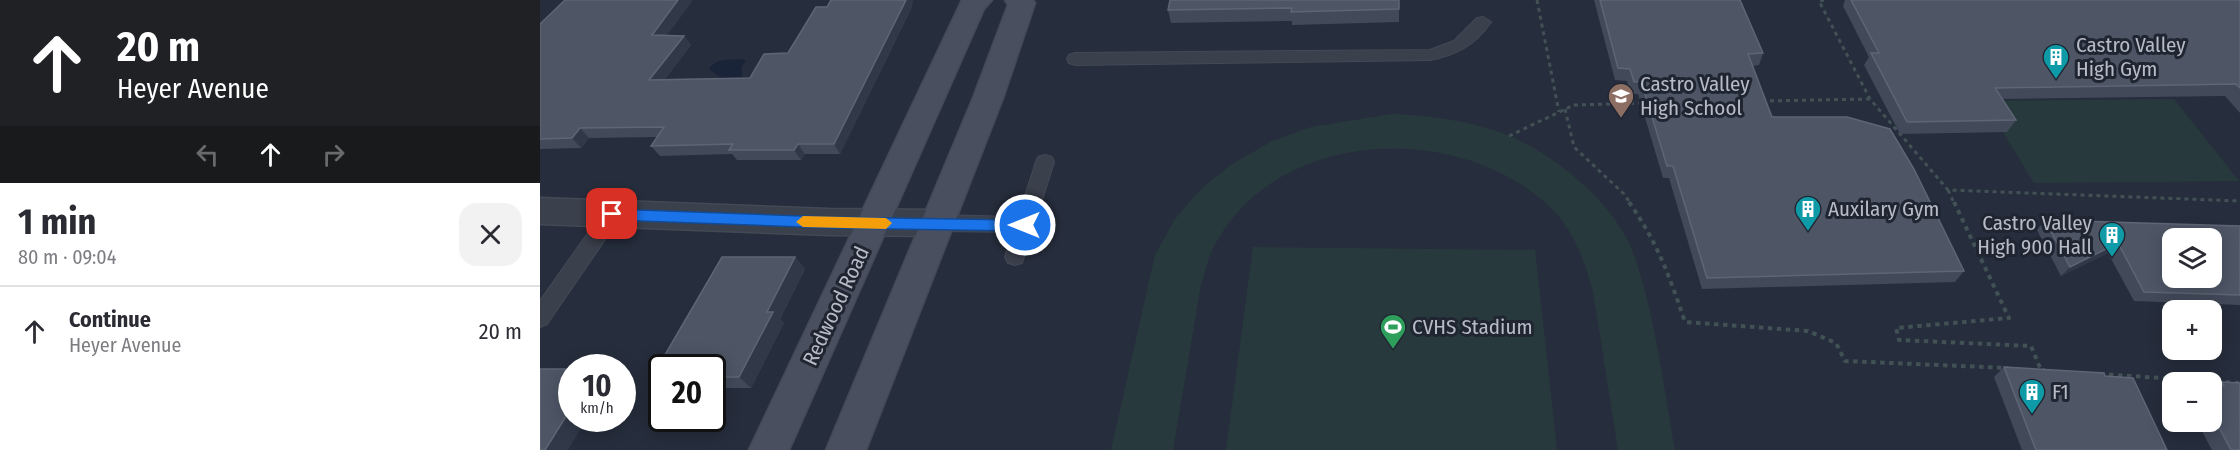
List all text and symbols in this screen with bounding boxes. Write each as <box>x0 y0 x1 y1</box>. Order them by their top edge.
text: 20 m <box>117 22 200 72</box>
icon: ahead <box>18 24 96 102</box>
place label: Castro Valley High Gym <box>2076 32 2186 82</box>
building icon: Castro Valley High Gym <box>2041 42 2071 80</box>
place label: Castro Valley High School <box>1640 71 1750 121</box>
text: Heyer Avenue <box>117 73 269 105</box>
school or university icon: Castro Valley High School <box>1606 81 1636 119</box>
icon: left <box>191 138 224 171</box>
icon: ahead <box>254 138 287 171</box>
icon: right <box>317 138 350 171</box>
pin <box>586 188 637 239</box>
position arrow <box>993 193 1057 257</box>
building icon: Auxilary Gym <box>1793 194 1823 232</box>
place label: Auxilary Gym <box>1828 196 1939 222</box>
icon: arrive <box>595 197 628 230</box>
text: 1 min <box>18 200 96 244</box>
button: close <box>459 203 522 266</box>
place label: Castro Valley High 900 Hall <box>1977 210 2093 260</box>
building icon: Castro Valley High 900 Hall <box>2097 220 2127 258</box>
map controls <box>2162 228 2222 432</box>
button: layers <box>2162 228 2222 288</box>
street label: Redwood Road <box>797 242 875 370</box>
text: 80 m · 09:04 <box>18 245 116 269</box>
button: + <box>2162 300 2222 360</box>
text: Continue <box>69 306 151 333</box>
sports icon: CVHS Stadium <box>1378 312 1408 350</box>
place label: CVHS Stadium <box>1412 314 1533 340</box>
icon: ahead <box>18 315 51 348</box>
text: 20 m <box>479 318 522 345</box>
text: Heyer Avenue <box>69 333 181 357</box>
speed limit sign: 20 <box>648 354 726 432</box>
text: 10 <box>582 368 612 404</box>
button: − <box>2162 372 2222 432</box>
building icon: F1 <box>2017 377 2047 415</box>
place label: F1 <box>2052 379 2069 405</box>
text: km/h <box>580 399 614 417</box>

